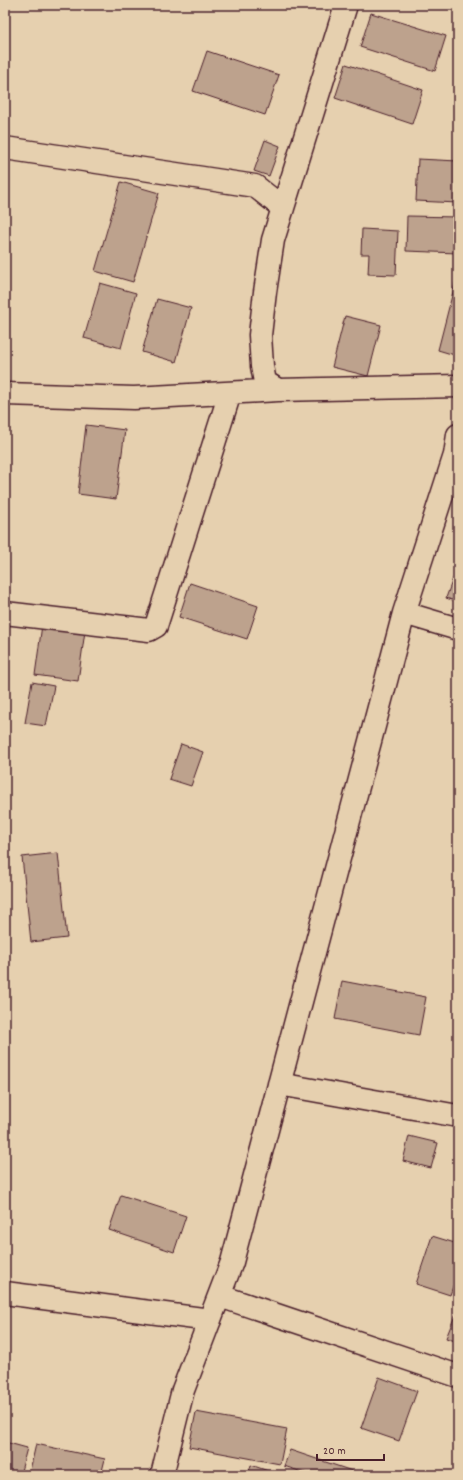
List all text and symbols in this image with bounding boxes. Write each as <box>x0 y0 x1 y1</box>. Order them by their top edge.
scale bar <box>317 1436 384 1462</box>
text: 20 m <box>323 1443 346 1460</box>

